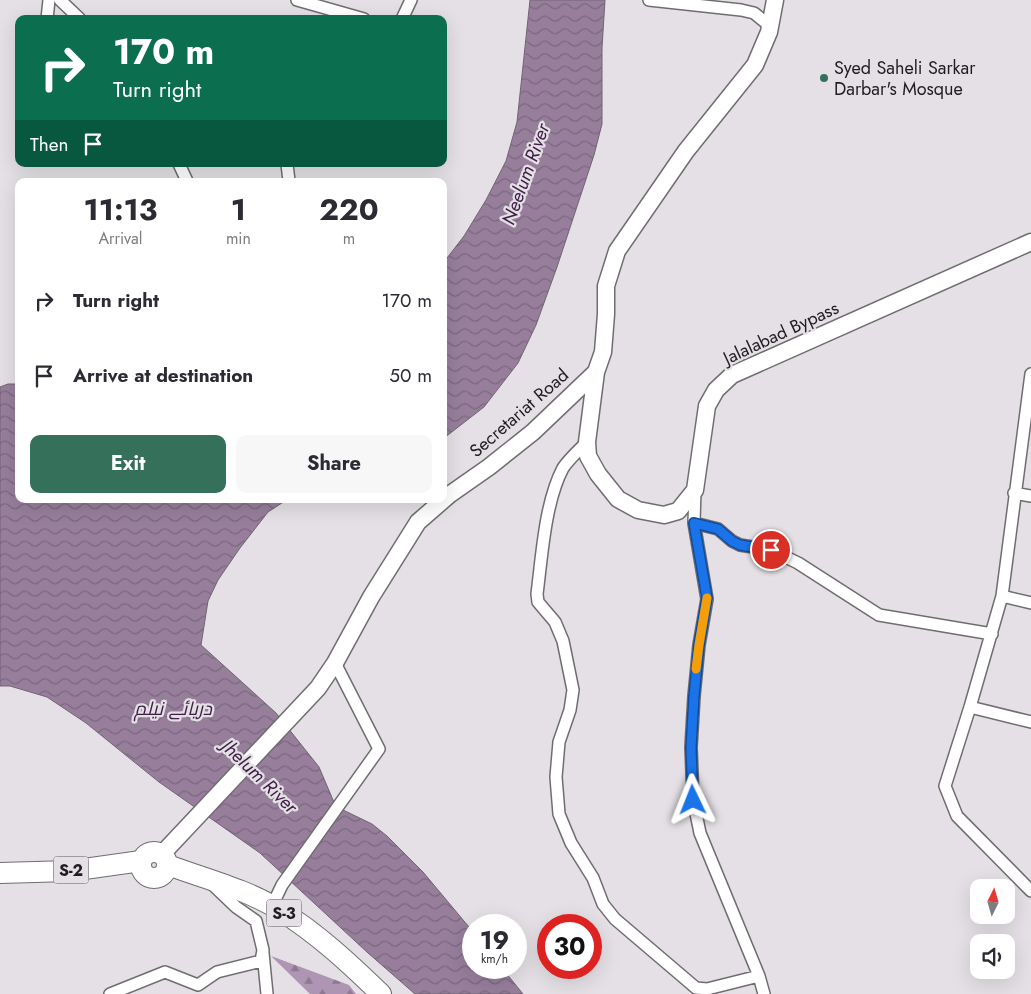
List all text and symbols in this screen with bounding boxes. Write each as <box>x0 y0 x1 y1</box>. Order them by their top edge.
text: 170 m <box>113 27 214 77</box>
icon: right <box>30 35 95 100</box>
place label: Syed Saheli Sarkar Darbar's Mosque <box>834 55 976 102</box>
marker: Syed Saheli Sarkar Darbar's Mosque <box>818 72 830 84</box>
text: Turn right <box>113 73 201 105</box>
water label: Neelum River <box>495 118 557 229</box>
icon: arrive <box>79 130 107 158</box>
text: Then <box>30 131 69 158</box>
text: 11:13 <box>83 188 158 231</box>
text: 1 <box>231 188 246 231</box>
text: 220 <box>319 188 379 231</box>
text: Arrival <box>98 227 143 250</box>
text: min <box>226 227 251 250</box>
text: m <box>343 227 355 250</box>
icon: right <box>30 287 58 315</box>
text: Turn right <box>73 287 159 314</box>
text: 170 m <box>382 287 432 314</box>
street label: Jalalabad Bypass <box>717 295 843 372</box>
icon: arrive <box>30 362 58 390</box>
text: Arrive at destination <box>73 362 253 389</box>
text: 50 m <box>389 362 432 389</box>
street label: Secretariat Road <box>464 363 574 463</box>
button: Exit <box>30 435 226 493</box>
button: Share <box>236 435 432 493</box>
pin <box>750 529 792 571</box>
icon: arrive <box>757 536 785 564</box>
water label: دریائے نیلم <box>133 695 213 722</box>
water label: Jhelum River <box>213 730 305 821</box>
position arrow <box>666 773 718 825</box>
road number: S-2 <box>54 856 88 884</box>
north arrow <box>970 879 1015 924</box>
map controls <box>970 879 1015 979</box>
road number: S-3 <box>266 900 302 926</box>
speed limit sign: 30 <box>537 914 602 979</box>
text: 19 <box>480 922 509 958</box>
button: sound <box>970 934 1015 979</box>
text: km/h <box>481 950 508 968</box>

